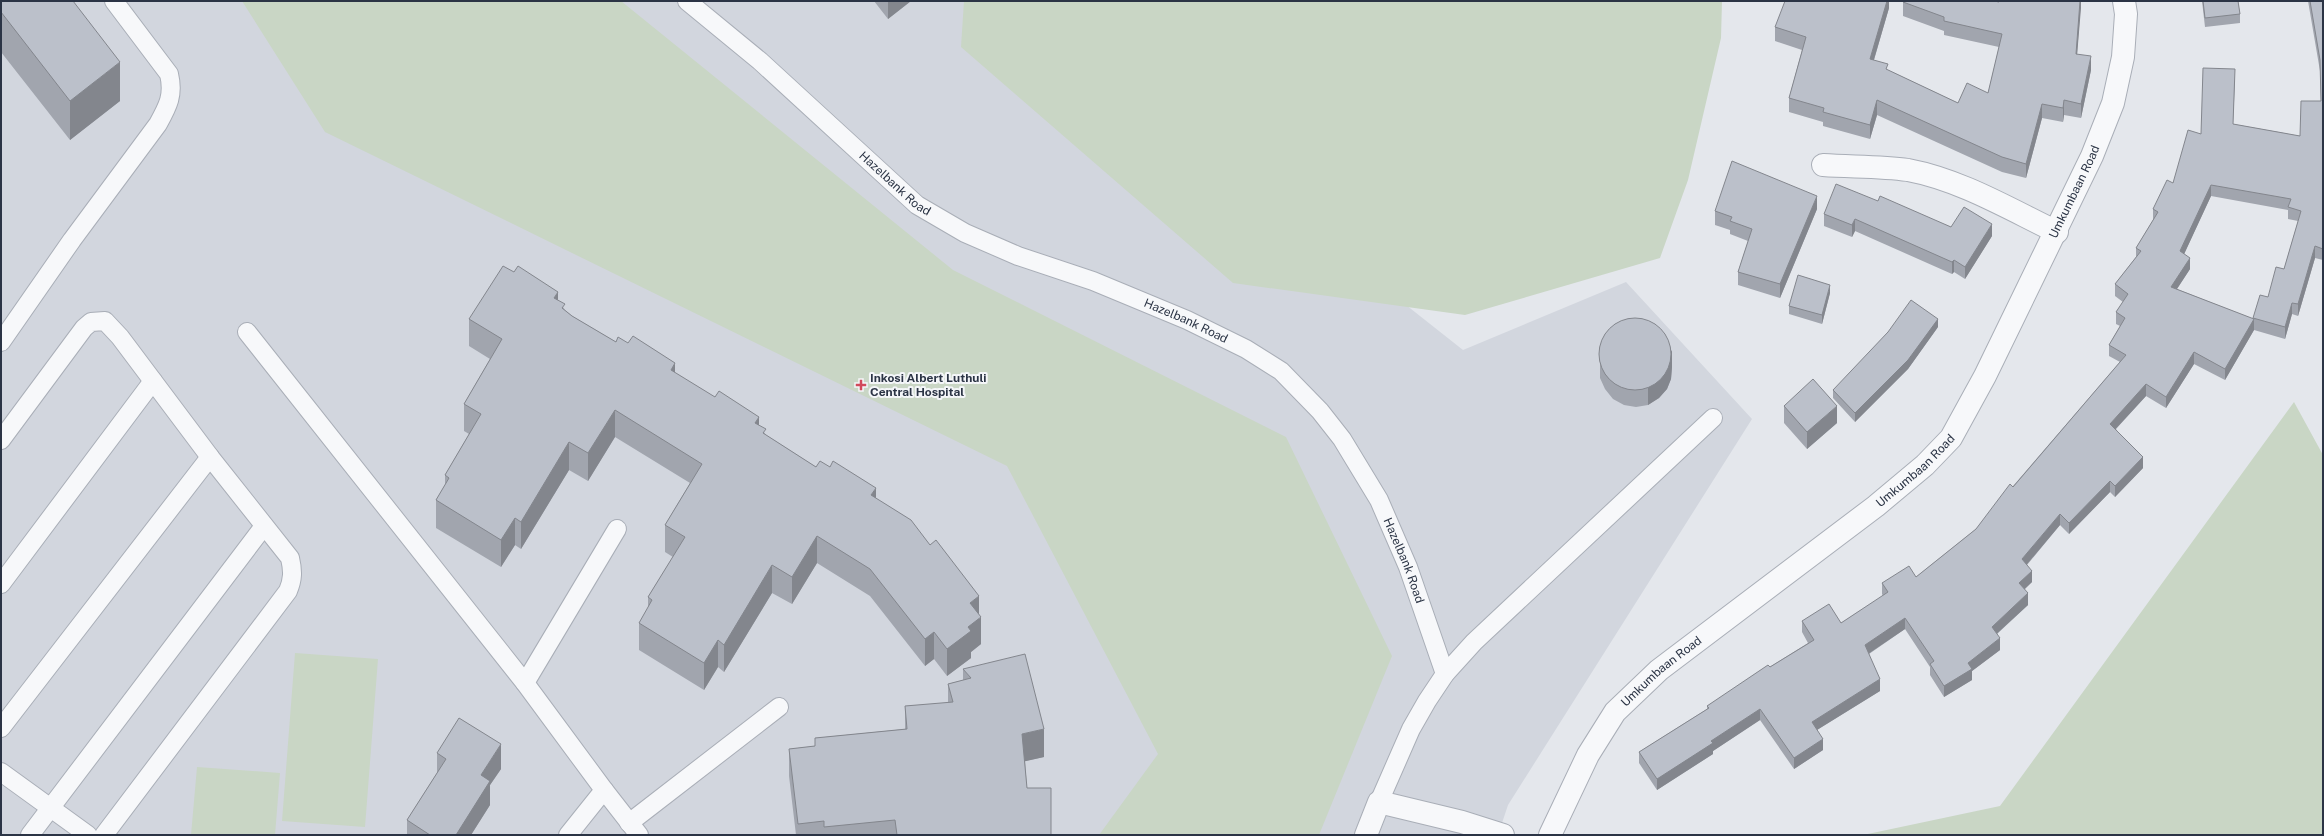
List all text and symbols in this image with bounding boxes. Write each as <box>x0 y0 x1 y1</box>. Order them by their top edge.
street label: Umkumbaan Road <box>2046 143 2103 241</box>
street label: Hazelbank Road <box>856 149 933 219</box>
street label: Hazelbank Road <box>1142 296 1230 346</box>
place label: Inkosi Albert Luthuli Central Hospital <box>870 371 987 399</box>
marker: Inkosi Albert Luthuli Central Hospital <box>855 379 867 391</box>
street label: Umkumbaan Road <box>1873 432 1958 510</box>
street label: Hazelbank Road <box>1381 516 1427 605</box>
street label: Umkumbaan Road <box>1618 633 1704 710</box>

